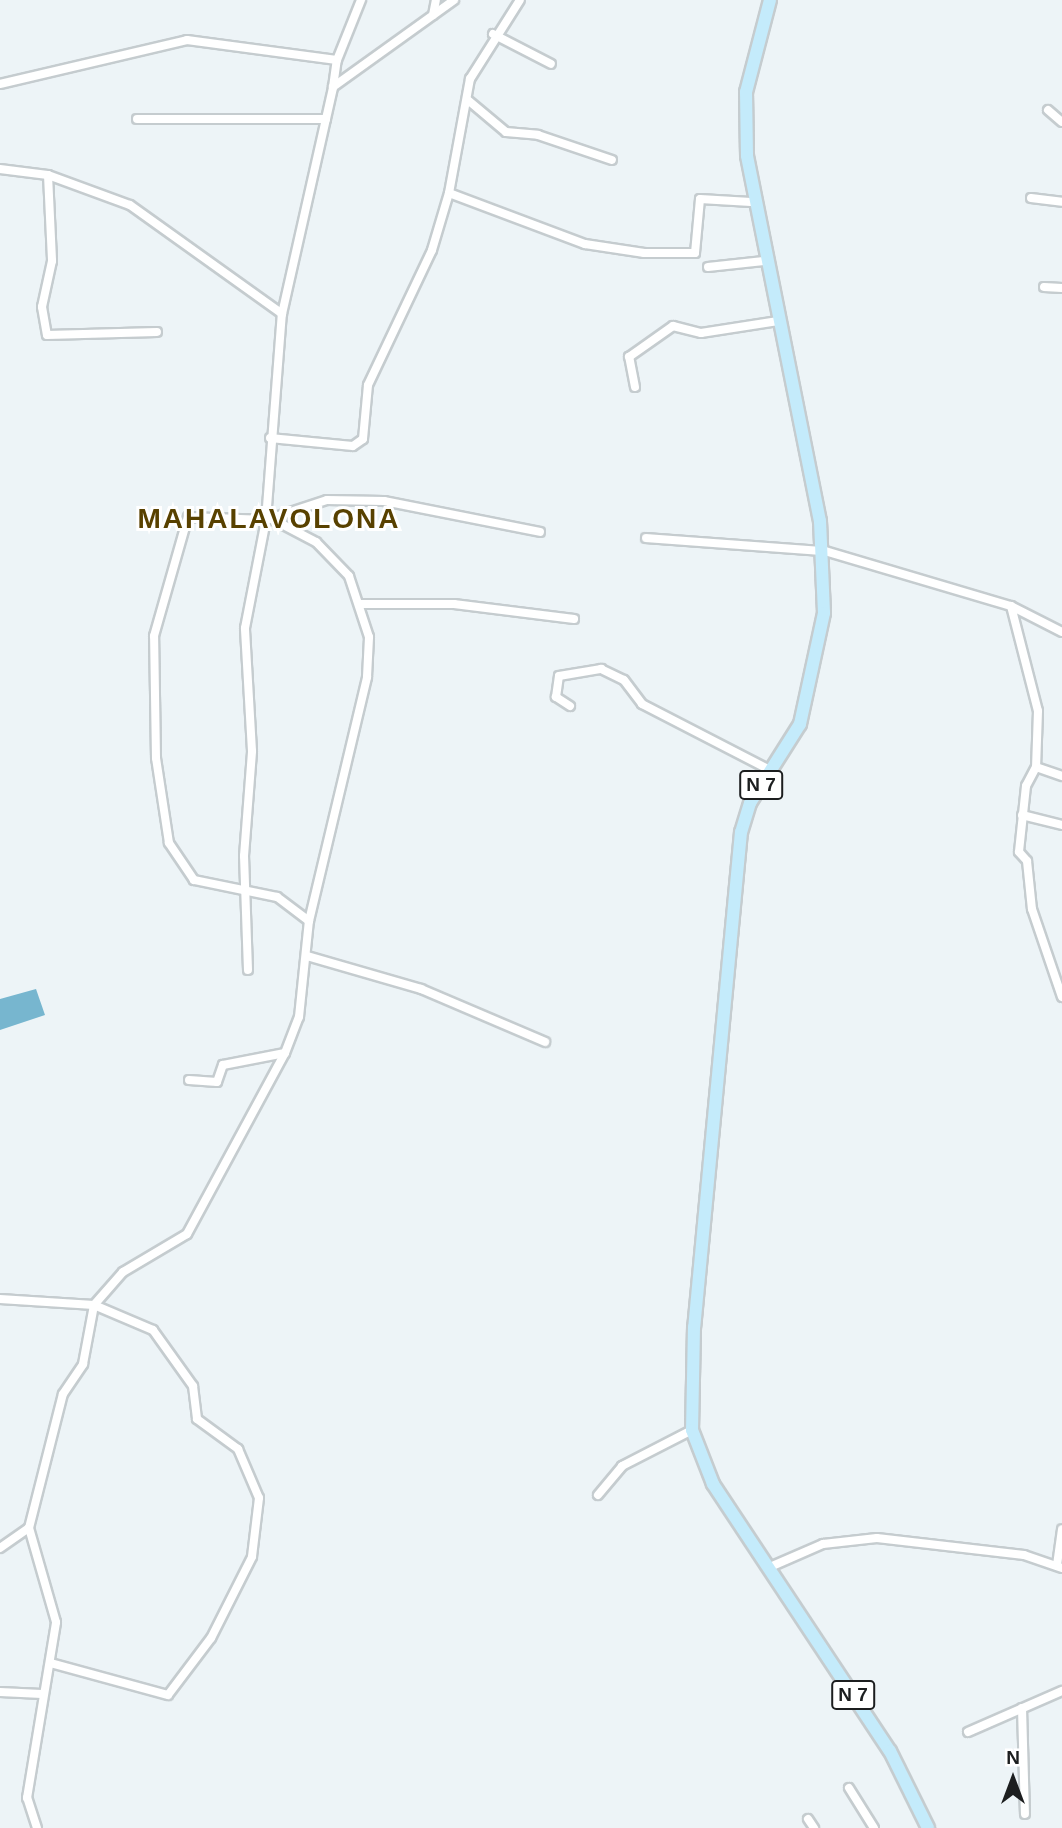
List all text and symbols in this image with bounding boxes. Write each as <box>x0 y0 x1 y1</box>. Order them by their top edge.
district label: MAHALAVOLONA <box>139 502 399 536</box>
road number: N 7 <box>738 770 784 800</box>
road number: N 7 <box>830 1680 876 1710</box>
north arrow <box>978 1744 1048 1814</box>
text: N <box>1006 1747 1020 1768</box>

